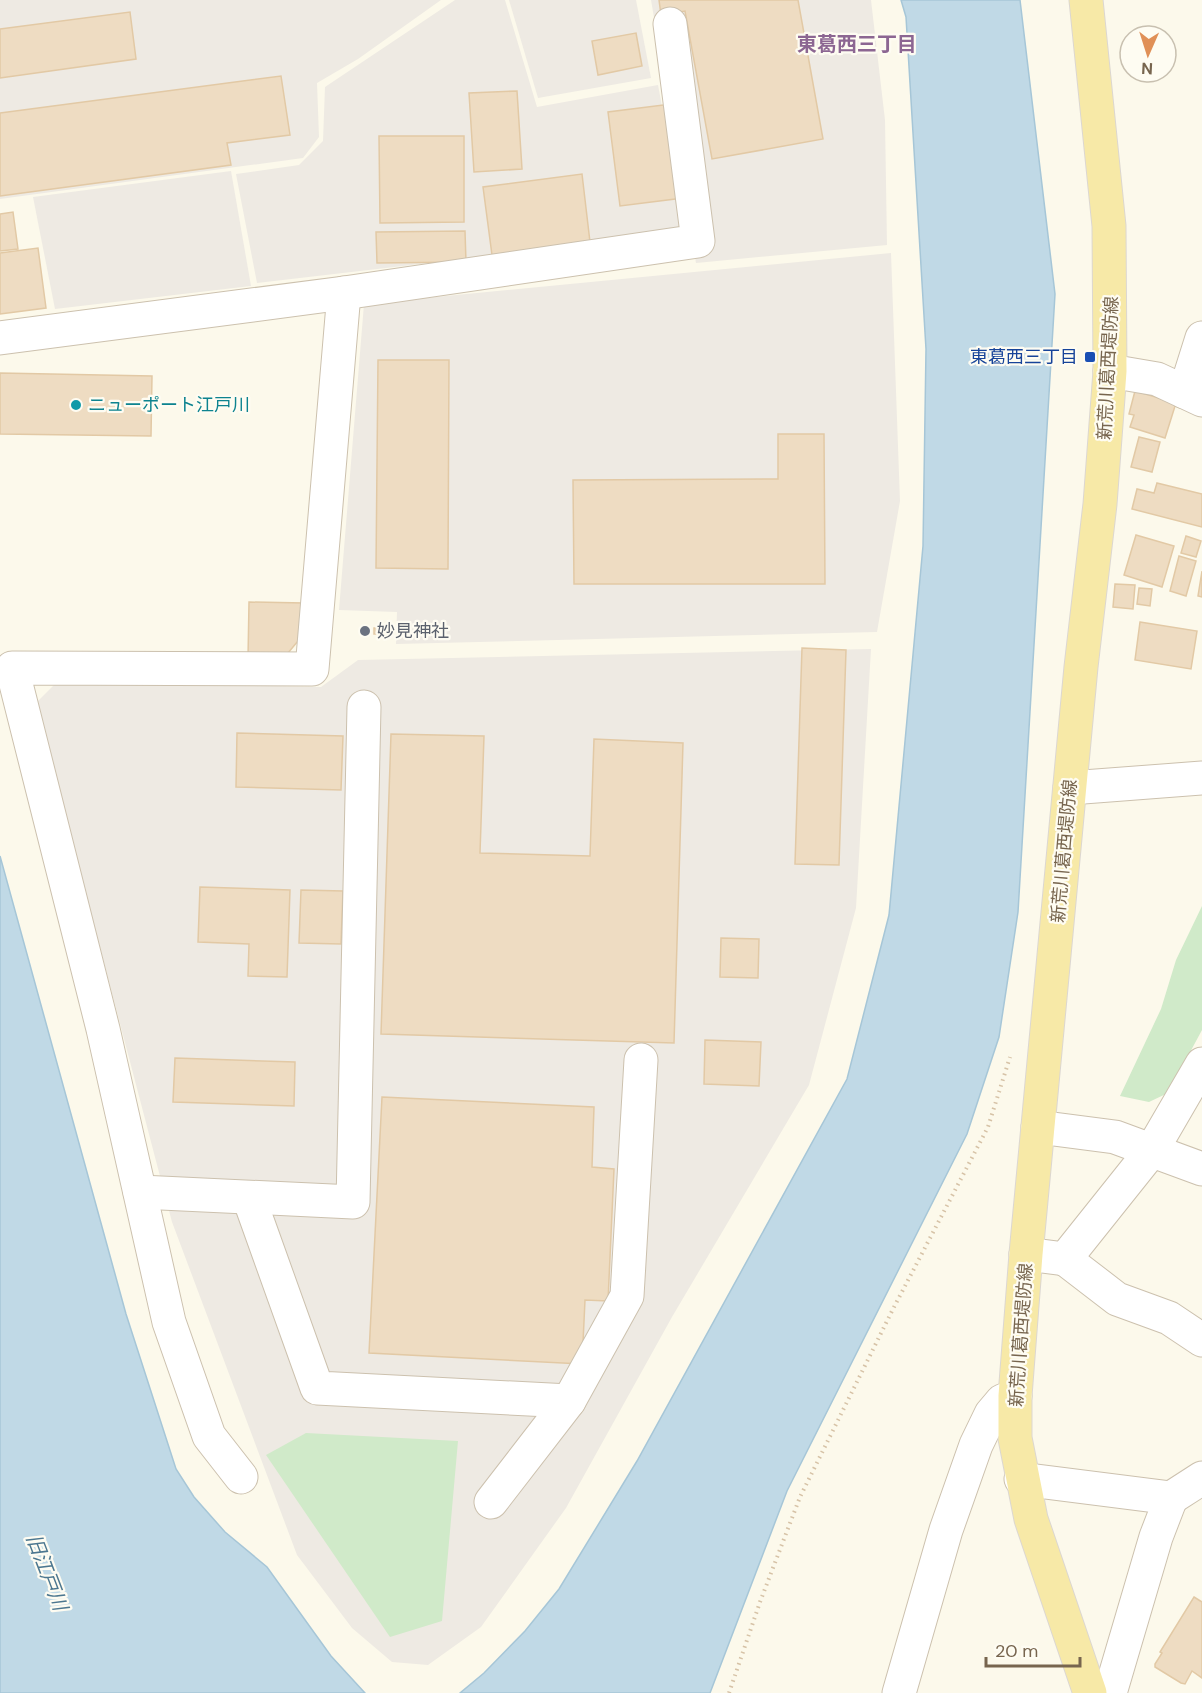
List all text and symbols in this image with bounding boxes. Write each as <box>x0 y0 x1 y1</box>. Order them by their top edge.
north arrow <box>1118 24 1178 84</box>
district label: 東葛西三丁目 <box>797 31 917 57</box>
text: N <box>1141 58 1154 79</box>
street label: 新荒川葛西堤防線 <box>1092 295 1124 441</box>
place label: 東葛西三丁目 <box>970 345 1078 369</box>
marker: 東葛西三丁目 <box>1083 350 1097 364</box>
place label: ニューポート江戸川 <box>88 393 250 417</box>
marker: ニューポート江戸川 <box>69 398 83 412</box>
place label: 妙見神社 <box>377 619 449 643</box>
marker: 妙見神社 <box>358 624 372 638</box>
street label: 新荒川葛西堤防線 <box>1046 778 1082 924</box>
street label: 新荒川葛西堤防線 <box>1004 1262 1038 1408</box>
water label: 旧江戸川 <box>21 1530 74 1616</box>
scale bar <box>986 1630 1080 1668</box>
text: 20 m <box>995 1639 1038 1663</box>

